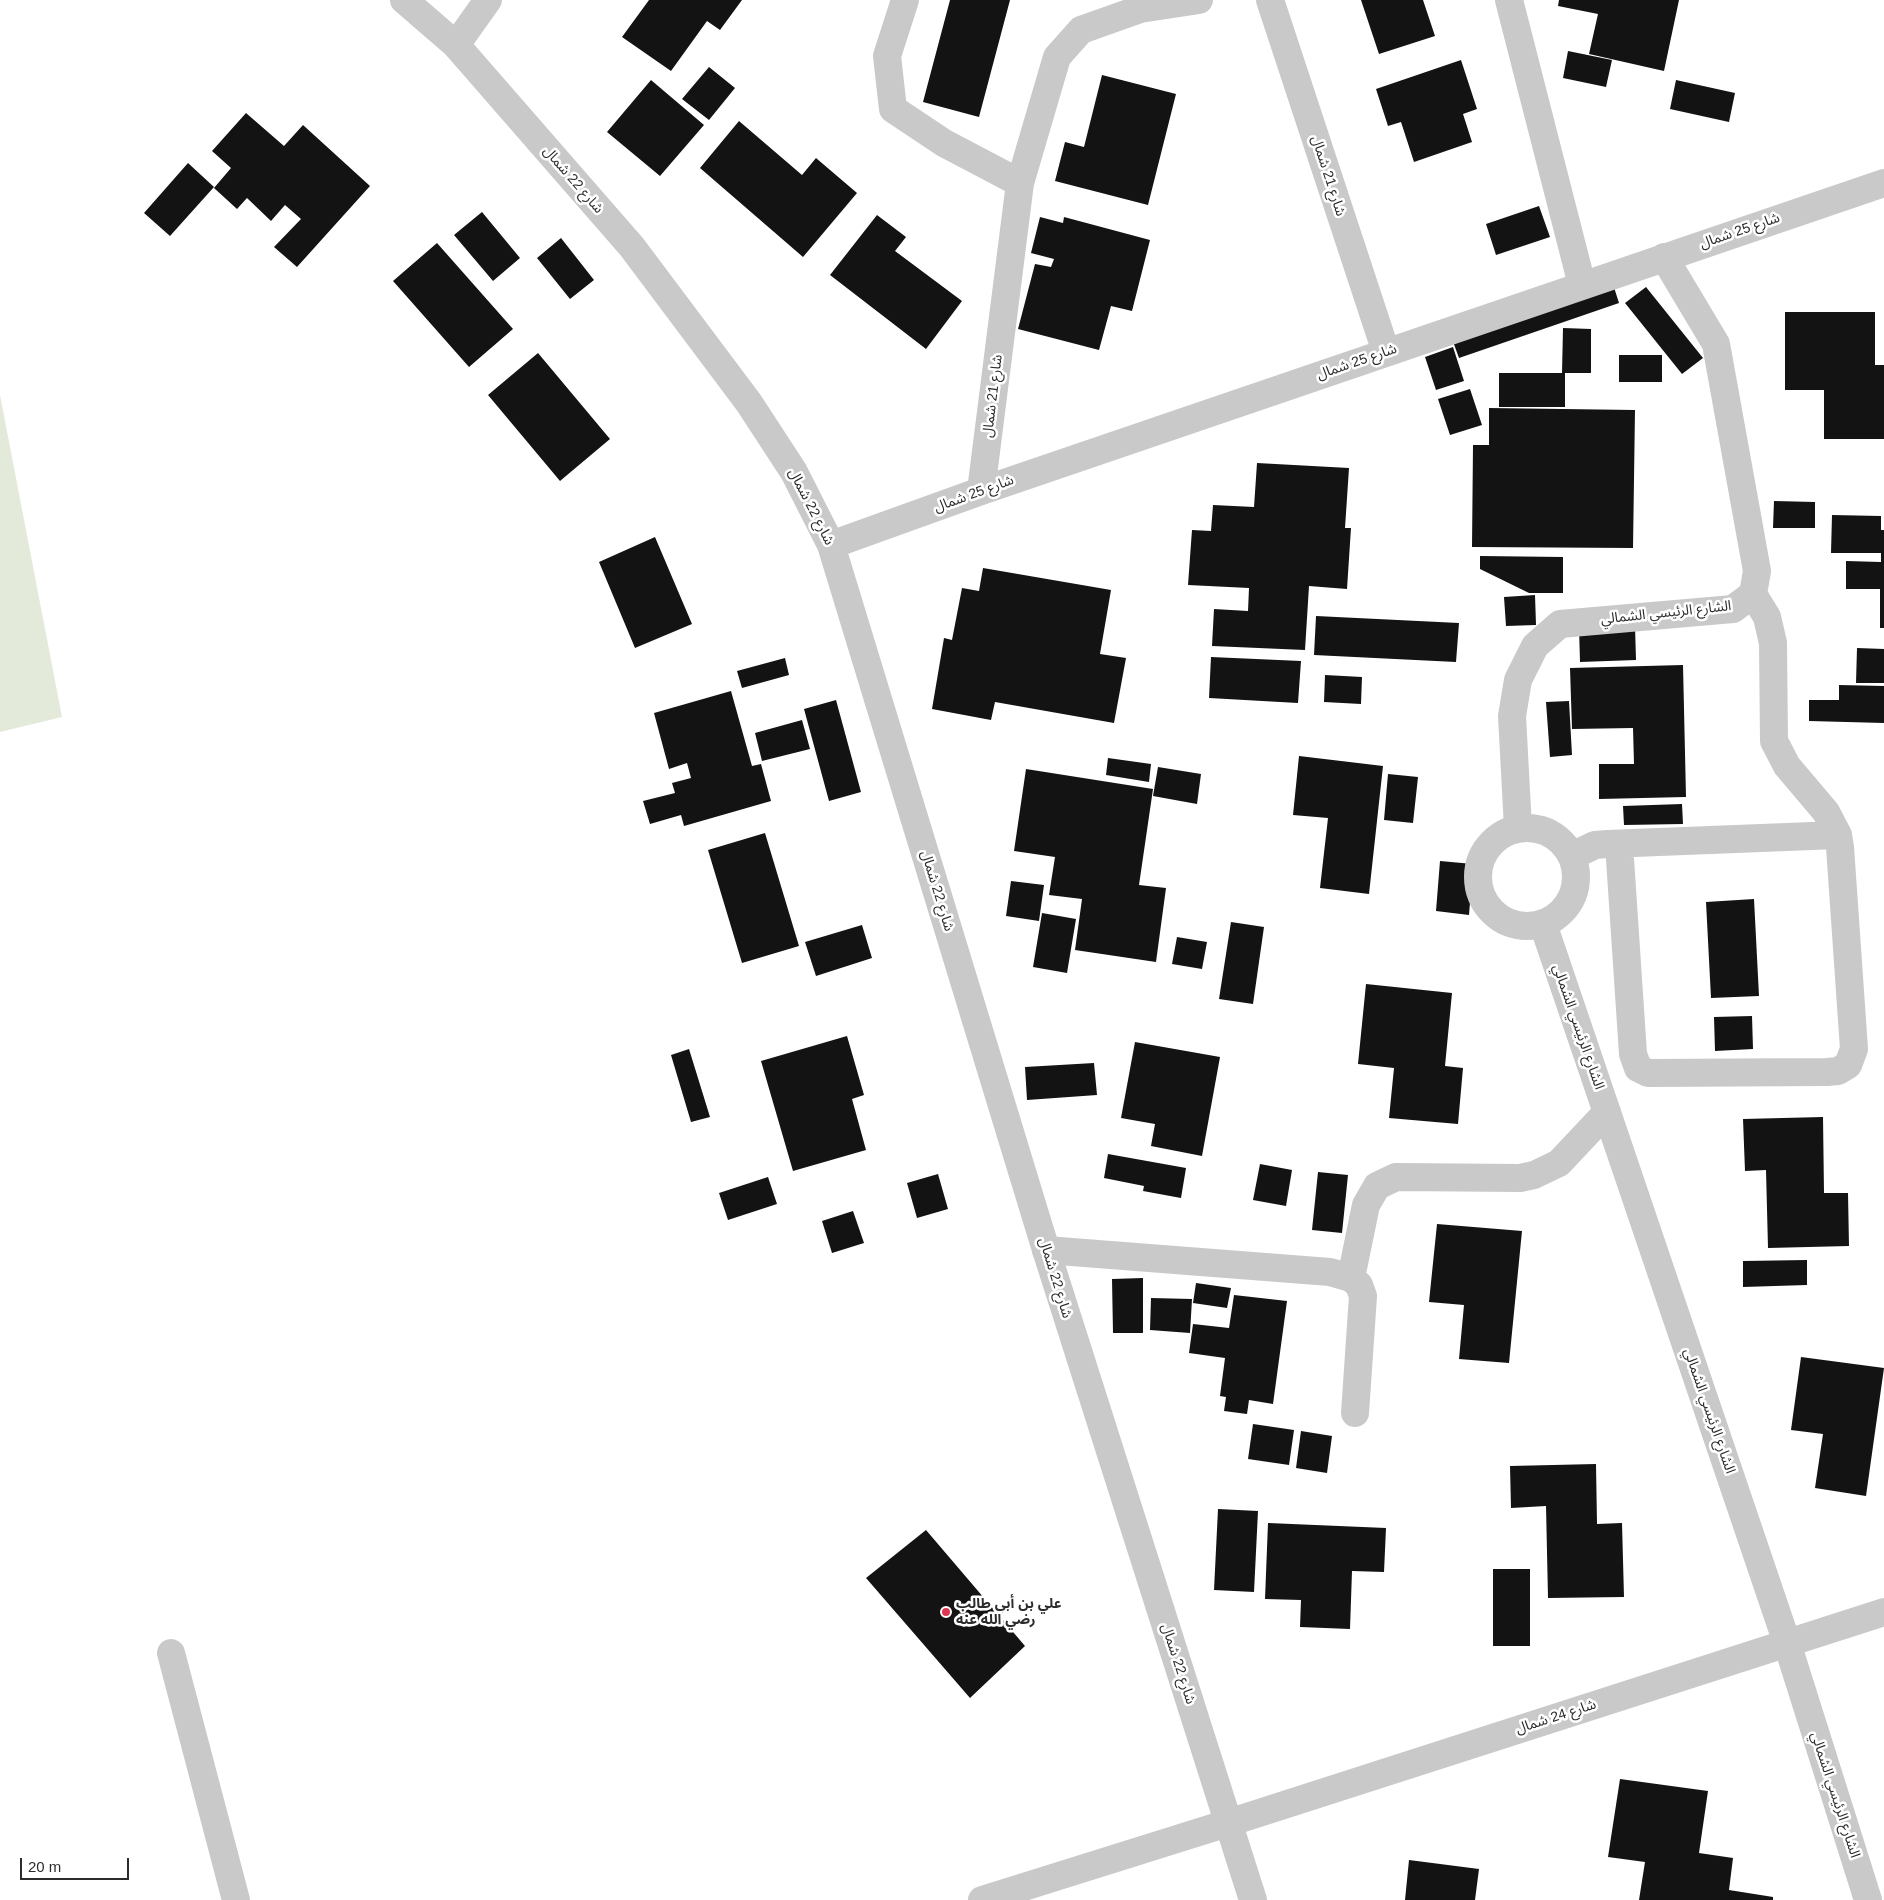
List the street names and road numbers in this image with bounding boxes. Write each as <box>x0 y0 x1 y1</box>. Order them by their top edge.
street label: شارع 21 شمال <box>1307 134 1349 218</box>
street label: شارع 22 شمال <box>539 143 607 217</box>
street label: شارع 25 شمال <box>1698 209 1782 253</box>
street label: شارع 25 شمال <box>1315 340 1399 384</box>
street label: شارع 21 شمال <box>980 354 1006 438</box>
street label: شارع 22 شمال <box>785 466 837 548</box>
street label: شارع 25 شمال <box>932 472 1016 516</box>
street label: الشارع الرئيسي الشمالي <box>1600 598 1732 628</box>
street label: شارع 22 شمال <box>917 849 957 933</box>
street label: الشارع الرئيسي الشمالي <box>1549 962 1607 1092</box>
street label: شارع 22 شمال <box>1035 1236 1075 1320</box>
street label: الشارع الرئيسي الشمالي <box>1680 1346 1738 1476</box>
street label: شارع 22 شمال <box>1157 1622 1199 1706</box>
street label: شارع 24 شمال <box>1514 1696 1598 1738</box>
street label: الشارع الرئيسي الشمالي <box>1807 1730 1863 1860</box>

